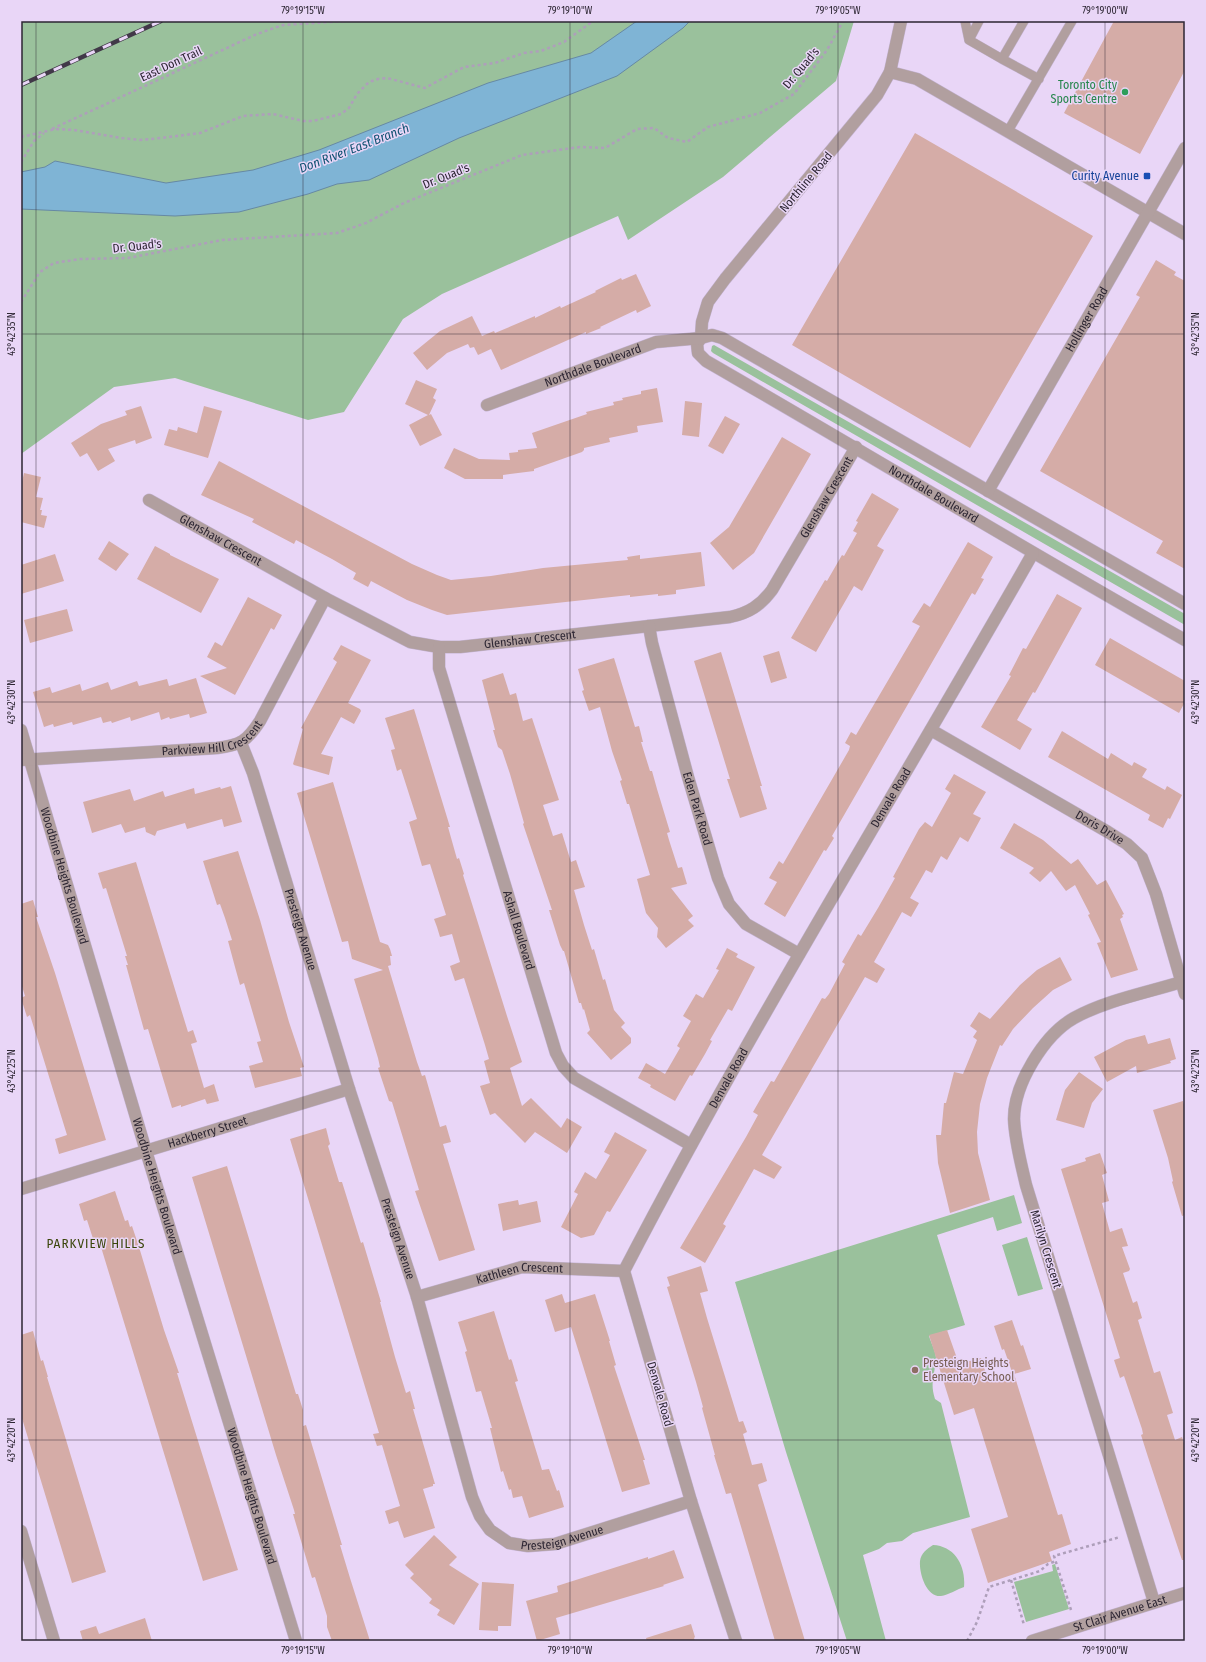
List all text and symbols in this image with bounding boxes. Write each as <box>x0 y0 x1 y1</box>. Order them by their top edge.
text: 79°19'15"W <box>281 5 325 17</box>
text: 79°19'10"W <box>548 5 593 17</box>
text: 79°19'05"W <box>816 5 861 17</box>
text: 79°19'00"W <box>1082 5 1128 17</box>
street label: East Don Trail <box>138 44 204 84</box>
street label: Dr. Quad's <box>780 45 822 91</box>
place label: Toronto City Sports Centre <box>1050 78 1118 106</box>
marker: Toronto City Sports Centre <box>1120 87 1130 97</box>
water label: Don River East Branch <box>297 120 411 176</box>
street label: Northline Road <box>777 149 835 215</box>
street label: Dr. Quad's <box>421 160 471 192</box>
place label: Curity Avenue <box>1071 169 1139 183</box>
marker: Curity Avenue <box>1142 171 1152 181</box>
street label: Dr. Quad's <box>112 236 162 256</box>
street label: Hollinger Road <box>1062 284 1111 354</box>
text: 43°42'35"N <box>6 312 18 356</box>
text: 43°42'35"N <box>1190 312 1202 356</box>
street label: Northdale Boulevard <box>543 341 643 390</box>
street label: Glenshaw Crescent <box>797 454 856 541</box>
street label: Northdale Boulevard <box>886 462 981 526</box>
street label: Glenshaw Crescent <box>177 511 264 568</box>
street label: Glenshaw Crescent <box>483 627 577 651</box>
text: 43°42'30"N <box>6 680 18 724</box>
text: 43°42'30"N <box>1190 680 1202 724</box>
street label: Parkview Hill Crescent <box>161 718 265 758</box>
street label: Denvale Road <box>868 765 914 830</box>
street label: Eden Park Road <box>680 770 715 847</box>
street label: Woodbine Heights Boulevard <box>37 806 91 946</box>
street label: Doris Drive <box>1073 808 1127 847</box>
street label: Presteign Avenue <box>282 887 320 972</box>
street label: Ashall Boulevard <box>500 889 537 972</box>
street label: Denvale Road <box>706 1046 751 1111</box>
text: 43°42'25"N <box>6 1049 18 1093</box>
text: 43°42'25"N <box>1190 1049 1202 1093</box>
street label: Hackberry Street <box>166 1113 249 1151</box>
street label: Woodbine Heights Boulevard <box>130 1116 184 1256</box>
street label: Presteign Avenue <box>378 1196 418 1281</box>
street label: Marilyn Crescent <box>1027 1208 1065 1290</box>
district label: PARKVIEW HILLS <box>47 1236 145 1251</box>
street label: Kathleen Crescent <box>474 1260 563 1287</box>
place label: Presteign Heights Elementary School <box>923 1356 1014 1384</box>
street label: Denvale Road <box>644 1360 676 1428</box>
marker: Presteign Heights Elementary School <box>910 1365 920 1375</box>
text: 43°42'20"N <box>6 1418 18 1462</box>
text: 43°42'20"N <box>1190 1418 1202 1462</box>
street label: Woodbine Heights Boulevard <box>224 1426 279 1566</box>
street label: Presteign Avenue <box>520 1522 605 1553</box>
street label: St Clair Avenue East <box>1071 1592 1168 1635</box>
text: 79°19'15"W <box>281 1645 325 1657</box>
text: 79°19'10"W <box>548 1645 593 1657</box>
text: 79°19'05"W <box>816 1645 861 1657</box>
text: 79°19'00"W <box>1082 1645 1128 1657</box>

